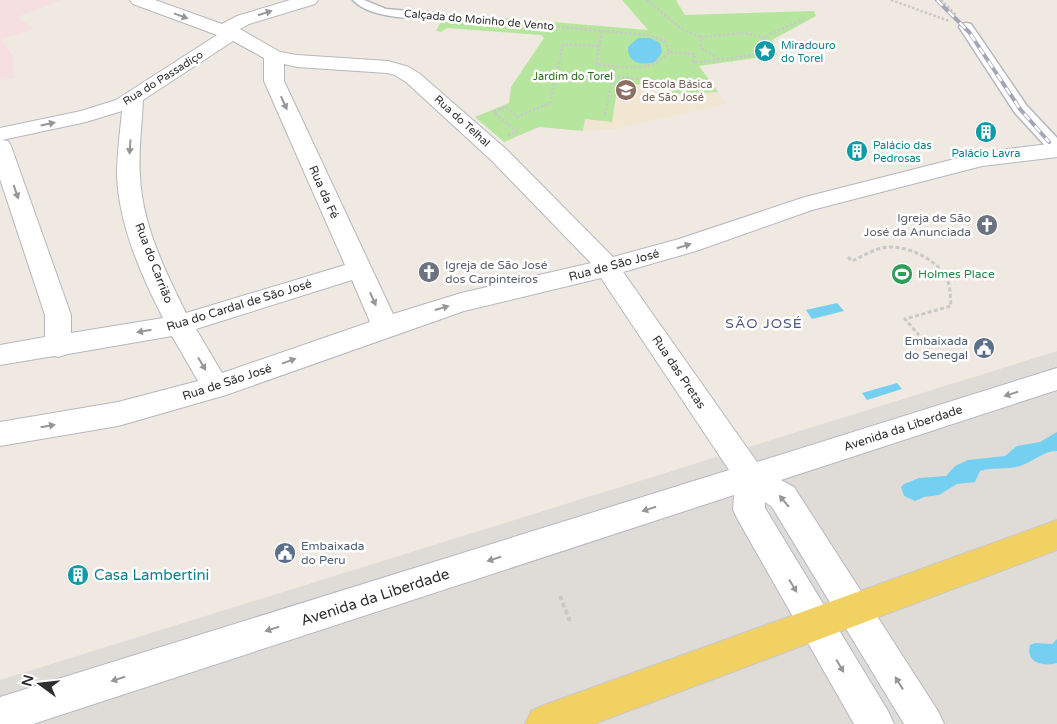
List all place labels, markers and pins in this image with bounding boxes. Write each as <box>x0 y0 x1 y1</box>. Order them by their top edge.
place icon: Miradouro do Torel <box>753 39 777 63</box>
place label: Miradouro do Torel <box>781 39 836 65</box>
school or university icon: Escola Básica de São José <box>614 78 638 102</box>
place label: Escola Básica de São José <box>642 78 712 104</box>
building icon: Palácio Lavra <box>974 120 998 144</box>
building icon: Palácio das Pedrosas <box>845 139 869 163</box>
place label: Palácio das Pedrosas <box>873 139 932 165</box>
place label: Palácio Lavra <box>951 147 1021 160</box>
place label: Igreja de São José da Anunciada <box>864 211 971 239</box>
church icon: Igreja de São José da Anunciada <box>975 213 999 237</box>
place label: Igreja de São José dos Carpinteiros <box>445 258 548 286</box>
church icon: Igreja de São José dos Carpinteiros <box>417 260 441 284</box>
sports icon: Holmes Place <box>890 262 914 286</box>
place label: Holmes Place <box>918 267 995 281</box>
place label: Embaixada do Senegal <box>904 334 968 362</box>
public building icon: Embaixada do Senegal <box>972 336 996 360</box>
place label: Embaixada do Peru <box>301 539 364 567</box>
public building icon: Embaixada do Peru <box>273 541 297 565</box>
building icon: Casa Lambertini <box>66 563 90 587</box>
place label: Casa Lambertini <box>94 566 209 584</box>

